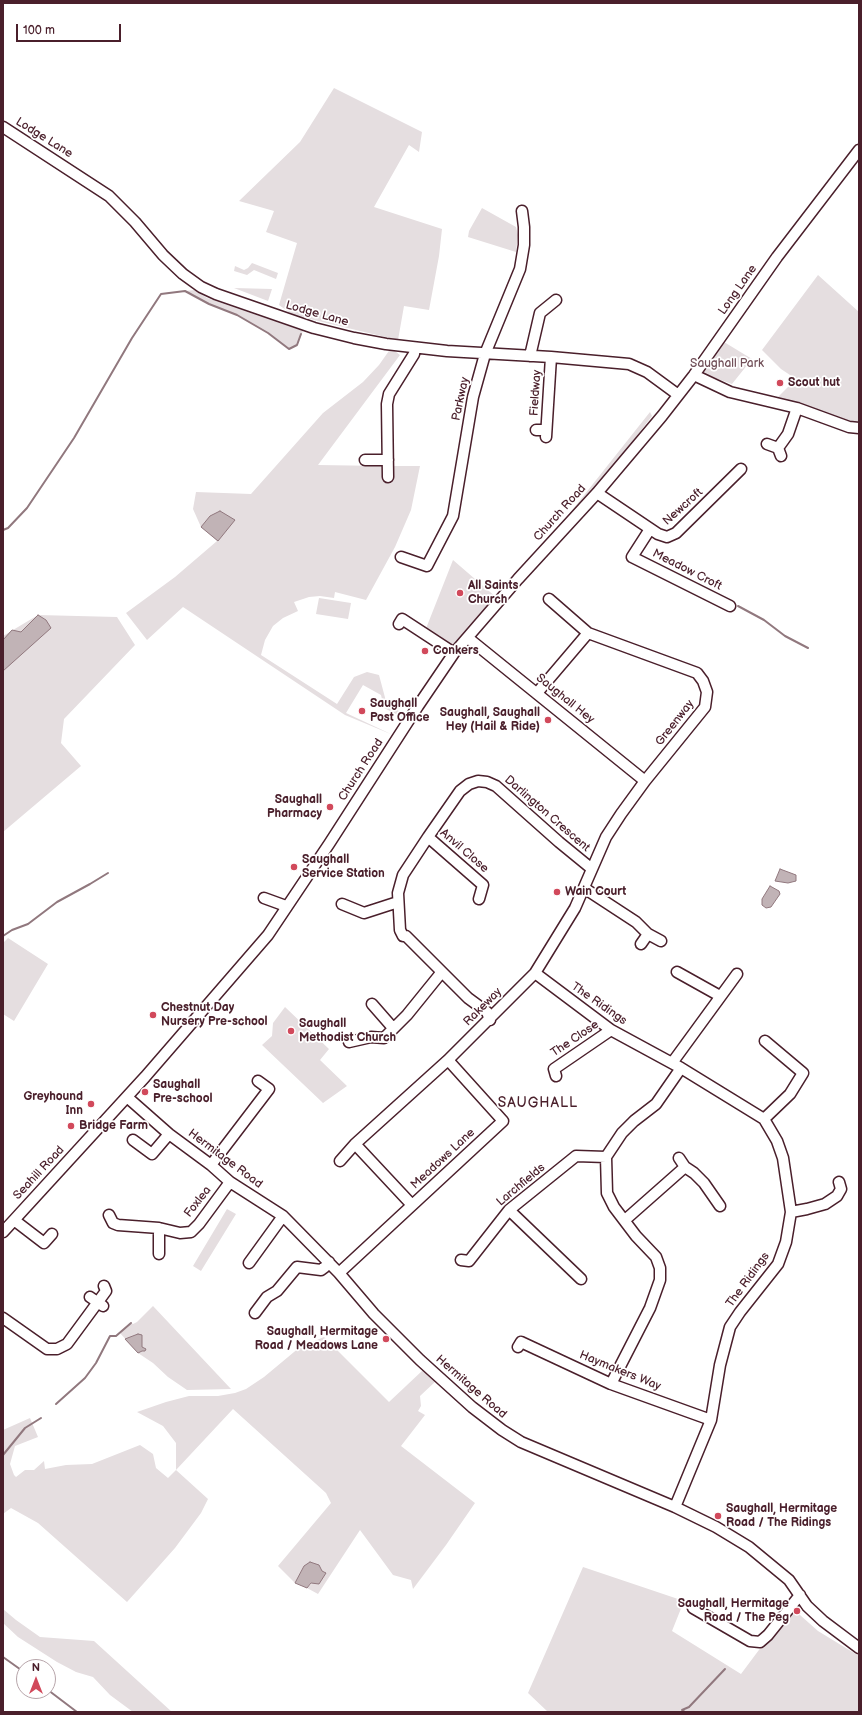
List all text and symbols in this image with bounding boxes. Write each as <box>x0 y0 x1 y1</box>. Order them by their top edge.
scale bar <box>18 16 123 42</box>
text: 100 m <box>23 23 55 38</box>
street label: Lodge Lane <box>13 115 75 161</box>
street label: Long Lane <box>716 262 760 318</box>
street label: Lodge Lane <box>284 298 350 330</box>
park label: Saughall Park <box>690 357 764 371</box>
street label: Fieldway <box>527 369 545 417</box>
street label: Parkway <box>449 376 473 422</box>
place label: Scout hut <box>788 376 840 390</box>
marker: Scout hut <box>775 378 785 388</box>
street label: Church Road <box>531 482 589 544</box>
street label: Newcroft <box>660 485 706 529</box>
street label: Meadow Croft <box>650 546 724 594</box>
place label: All Saints Church <box>468 579 518 607</box>
marker: All Saints Church <box>455 588 465 598</box>
place label: Conkers <box>433 644 479 658</box>
marker: Conkers <box>420 646 430 656</box>
street label: Saughall Hey <box>533 671 597 727</box>
place label: Saughall Post Office <box>370 697 429 725</box>
street label: Greenway <box>653 697 697 749</box>
marker: Saughall Post Office <box>357 706 367 716</box>
place label: Saughall, Saughall Hey (Hail & Ride) <box>440 706 540 734</box>
marker: Saughall, Saughall Hey (Hail & Ride) <box>543 715 553 725</box>
street label: Church Road <box>336 736 386 804</box>
street label: Darlington Crescent <box>501 773 593 855</box>
place label: Saughall Pharmacy <box>267 793 322 821</box>
marker: Saughall Pharmacy <box>325 802 335 812</box>
street label: Anvil Close <box>437 826 491 876</box>
place label: Saughall Service Station <box>302 853 385 881</box>
marker: Saughall Service Station <box>289 862 299 872</box>
place label: Wain Court <box>565 885 626 899</box>
marker: Wain Court <box>552 887 562 897</box>
street label: The Ridings <box>568 980 630 1028</box>
street label: Rakeway <box>461 985 505 1029</box>
place label: Chestnut Day Nursery Pre-school <box>161 1001 268 1029</box>
marker: Chestnut Day Nursery Pre-school <box>148 1010 158 1020</box>
place label: Saughall Methodist Church <box>299 1017 396 1045</box>
street label: The Close <box>548 1018 602 1060</box>
marker: Saughall Methodist Church <box>286 1026 296 1036</box>
place label: Saughall Pre-school <box>153 1078 213 1106</box>
marker: Saughall Pre-school <box>140 1087 150 1097</box>
place label: Greyhound Inn <box>23 1090 83 1118</box>
district label: SAUGHALL <box>498 1095 578 1111</box>
marker: Greyhound Inn <box>86 1099 96 1109</box>
place label: Bridge Farm <box>79 1119 148 1133</box>
marker: Bridge Farm <box>66 1121 76 1131</box>
street label: Hermitage Road <box>185 1126 265 1192</box>
street label: Meadows Lane <box>408 1126 478 1192</box>
street label: Seahill Road <box>10 1143 68 1203</box>
street label: Larchfields <box>494 1161 548 1209</box>
street label: Foxlea <box>181 1184 215 1220</box>
street label: The Ridings <box>723 1250 773 1310</box>
place label: Saughall, Hermitage Road / Meadows Lane <box>255 1325 378 1353</box>
marker: Saughall, Hermitage Road / Meadows Lane <box>381 1334 391 1344</box>
street label: Haymakers Way <box>577 1348 663 1394</box>
street label: Hermitage Road <box>433 1352 509 1422</box>
place label: Saughall, Hermitage Road / The Ridings <box>726 1502 837 1530</box>
marker: Saughall, Hermitage Road / The Ridings <box>713 1511 723 1521</box>
place label: Saughall, Hermitage Road / The Peg <box>678 1597 789 1625</box>
marker: Saughall, Hermitage Road / The Peg <box>792 1606 802 1616</box>
north arrow <box>16 1659 56 1699</box>
text: N <box>32 1661 40 1674</box>

